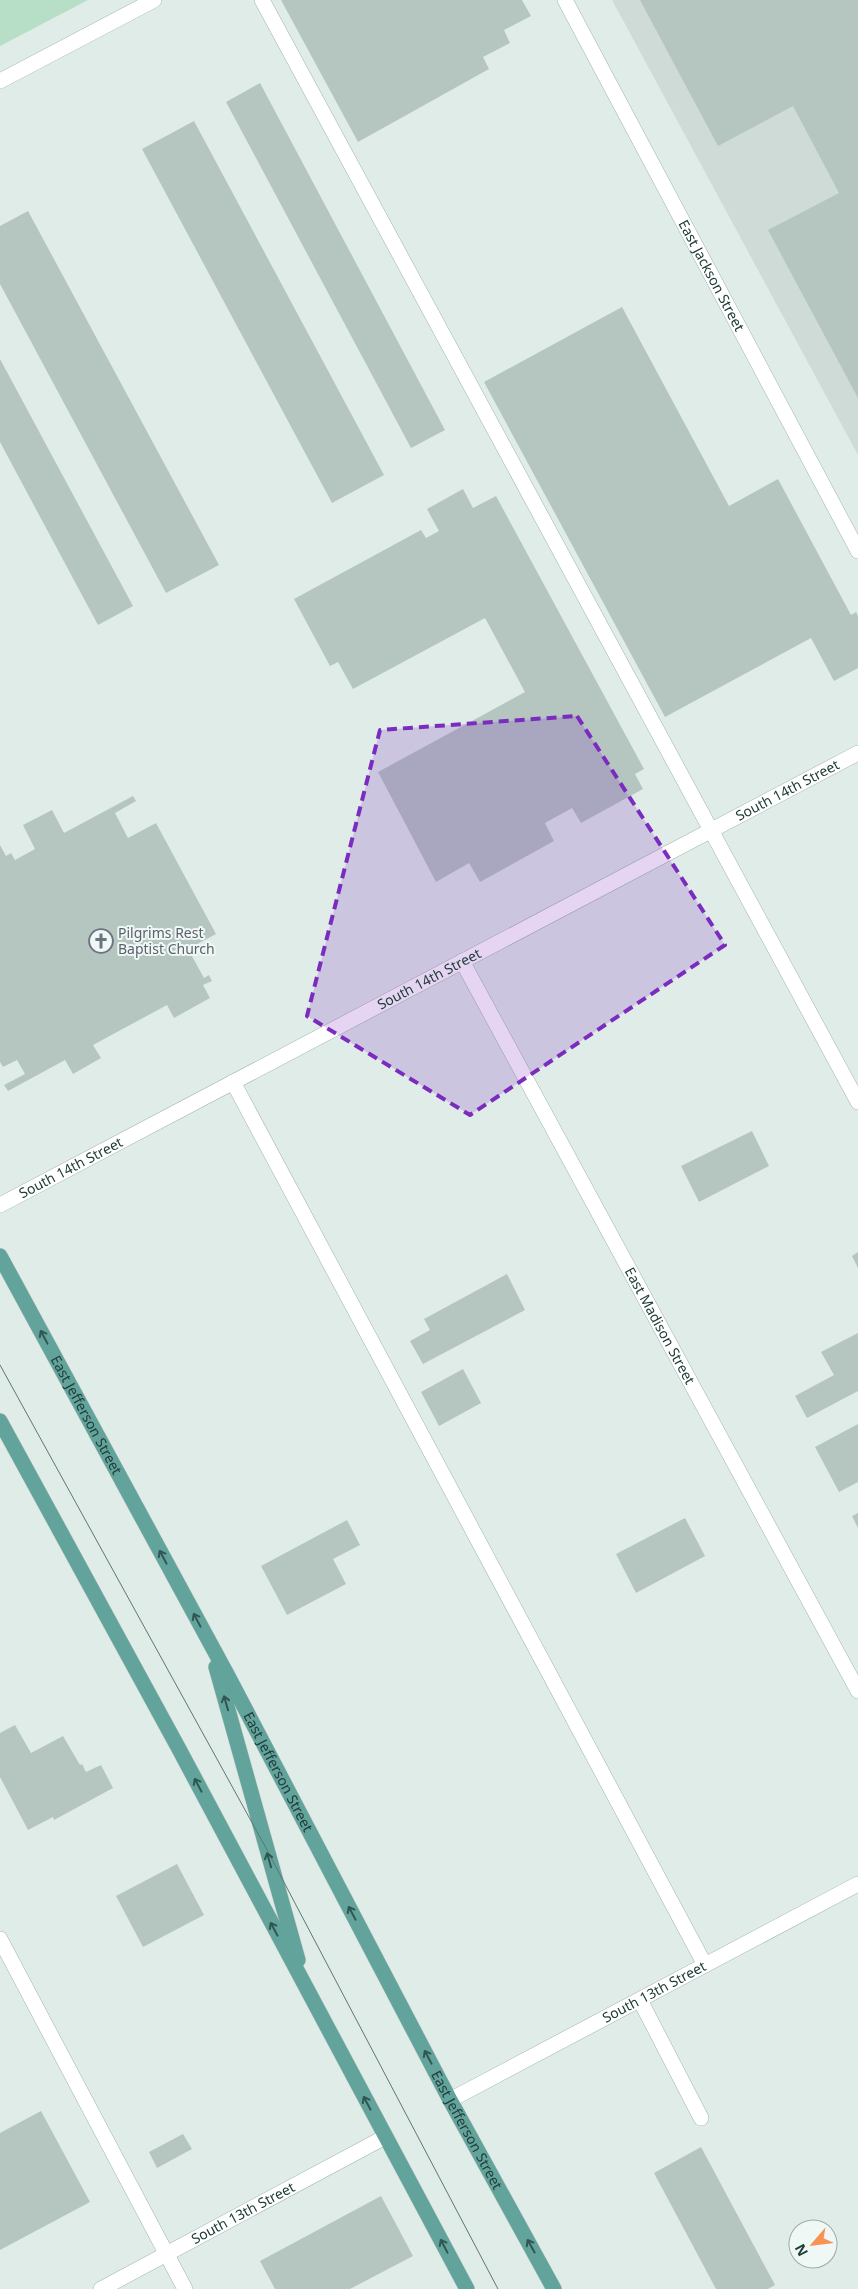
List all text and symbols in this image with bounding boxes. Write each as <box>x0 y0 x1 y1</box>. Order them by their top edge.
street label: East Jackson Street <box>675 216 749 334</box>
street label: South 14th Street <box>732 755 842 825</box>
place label: Pilgrims Rest Baptist Church <box>118 923 215 958</box>
church icon: Pilgrims Rest Baptist Church <box>88 928 114 954</box>
street label: South 14th Street <box>374 943 484 1014</box>
street label: South 14th Street <box>15 1132 126 1202</box>
street label: East Madison Street <box>621 1264 700 1387</box>
one-way arrow <box>39 1330 48 1345</box>
street label: East Jefferson Street <box>47 1352 127 1478</box>
one-way arrow <box>158 1549 168 1564</box>
one-way arrow <box>192 1613 201 1628</box>
one-way arrow <box>220 1695 230 1711</box>
street label: East Jefferson Street <box>239 1708 318 1835</box>
one-way arrow <box>193 1778 203 1793</box>
one-way arrow <box>264 1852 274 1868</box>
one-way arrow <box>347 1905 357 1920</box>
one-way arrow <box>269 1922 279 1936</box>
street label: South 13th Street <box>599 1956 709 2027</box>
one-way arrow <box>423 2049 433 2064</box>
street label: East Jefferson Street <box>427 2067 507 2193</box>
one-way arrow <box>362 2096 371 2111</box>
street label: South 13th Street <box>188 2177 298 2248</box>
north arrow <box>788 2219 838 2269</box>
one-way arrow <box>439 2239 448 2254</box>
one-way arrow <box>525 2240 535 2254</box>
text: N <box>790 2241 812 2260</box>

